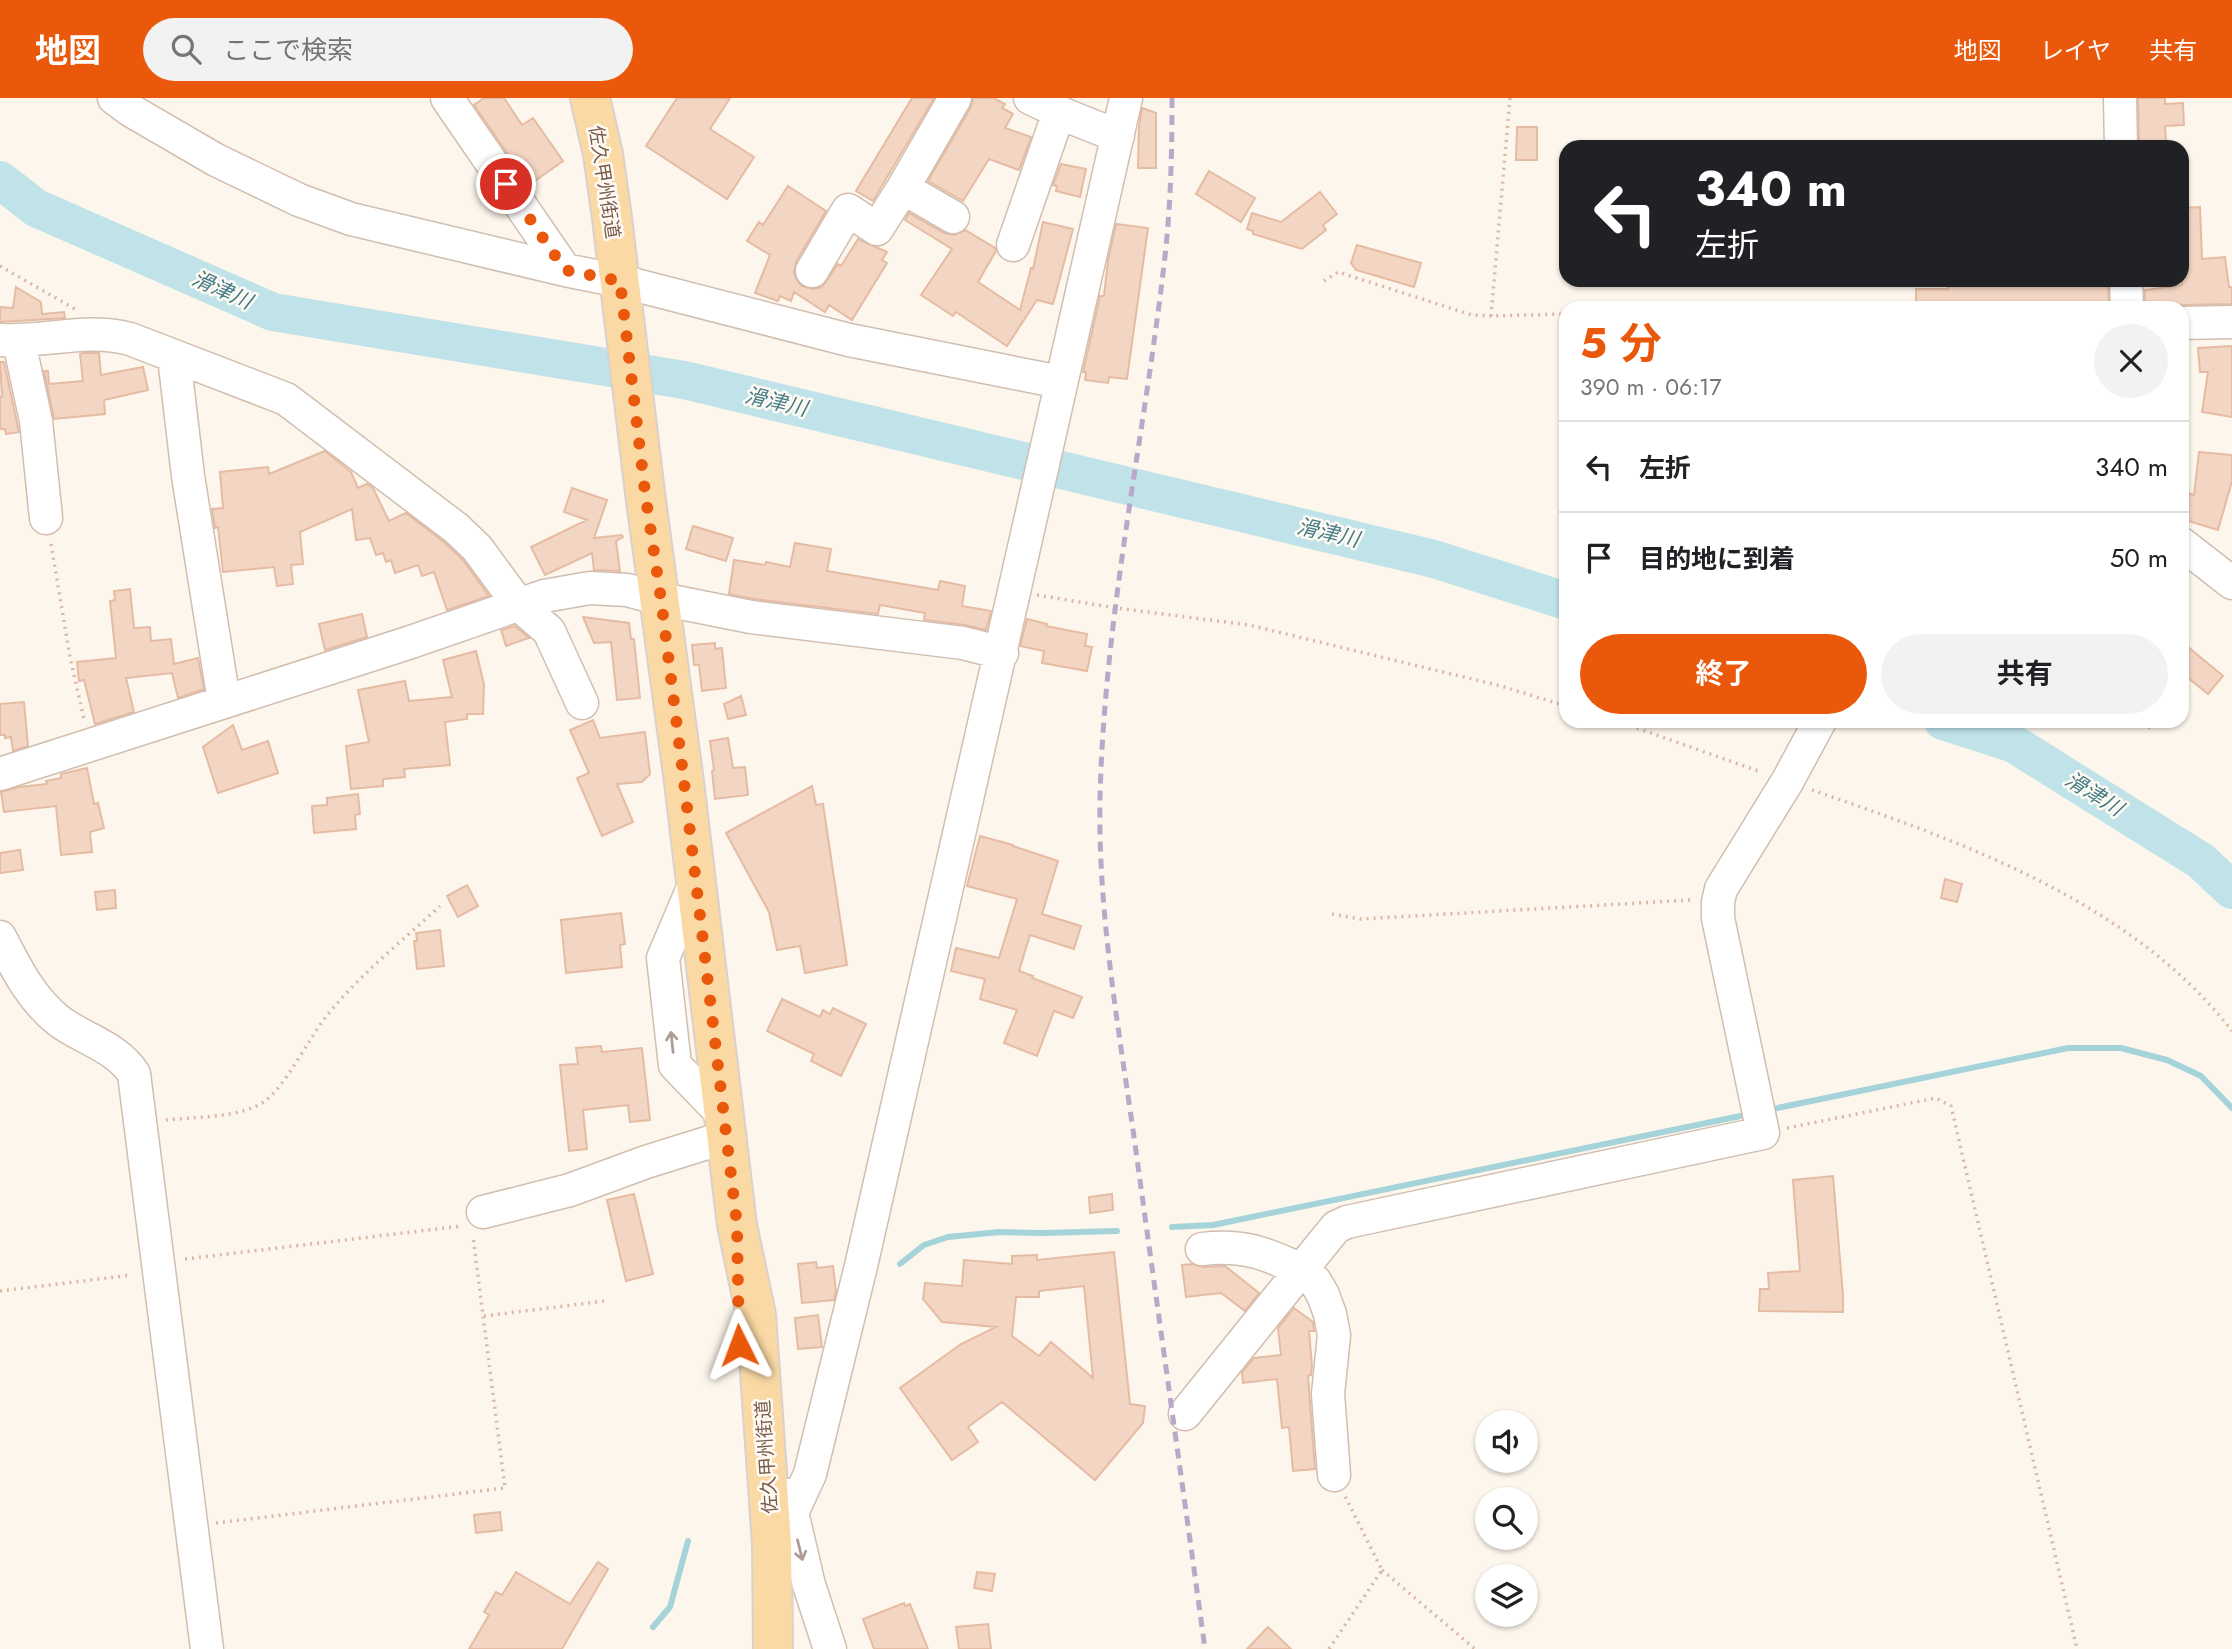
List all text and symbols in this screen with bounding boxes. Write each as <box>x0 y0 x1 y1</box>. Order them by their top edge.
search box <box>143 18 633 81</box>
text: 地図 <box>35 27 101 74</box>
icon: search <box>167 30 205 68</box>
text: ここで検索 <box>223 31 353 69</box>
text: 地図 <box>1954 33 2002 68</box>
text: レイヤ <box>2040 33 2111 68</box>
text: 共有 <box>2149 33 2197 68</box>
street label: 佐久甲州街道 <box>582 124 627 240</box>
pin <box>476 154 536 214</box>
text: 340 m <box>1695 154 1847 224</box>
icon: arrive <box>487 165 525 203</box>
icon: left <box>1580 168 1671 259</box>
text: 左折 <box>1695 222 1759 268</box>
water label: 滑津川 <box>187 263 259 317</box>
text: 5 分 <box>1580 313 1662 374</box>
button: close <box>2094 324 2168 398</box>
text: 390 m · 06:17 <box>1580 370 1722 404</box>
water label: 滑津川 <box>742 380 812 424</box>
icon: left <box>1580 448 1618 486</box>
text: 340 m <box>2095 448 2168 486</box>
text: 左折 <box>1639 449 1691 487</box>
water label: 滑津川 <box>1294 511 1364 555</box>
icon: arrive <box>1580 539 1618 577</box>
text: 50 m <box>2110 539 2168 577</box>
text: 目的地に到着 <box>1639 540 1795 578</box>
button: 終了 <box>1580 634 1867 714</box>
button: 共有 <box>1881 634 2168 714</box>
water label: 滑津川 <box>2059 765 2130 824</box>
one-way arrow <box>666 1031 679 1054</box>
position arrow <box>702 1308 776 1382</box>
street label: 佐久甲州街道 <box>749 1399 784 1515</box>
map controls <box>1475 1410 1538 1627</box>
button: sound <box>1475 1410 1538 1473</box>
button: search <box>1475 1487 1538 1550</box>
one-way arrow <box>794 1539 807 1561</box>
button: layers <box>1475 1564 1538 1627</box>

